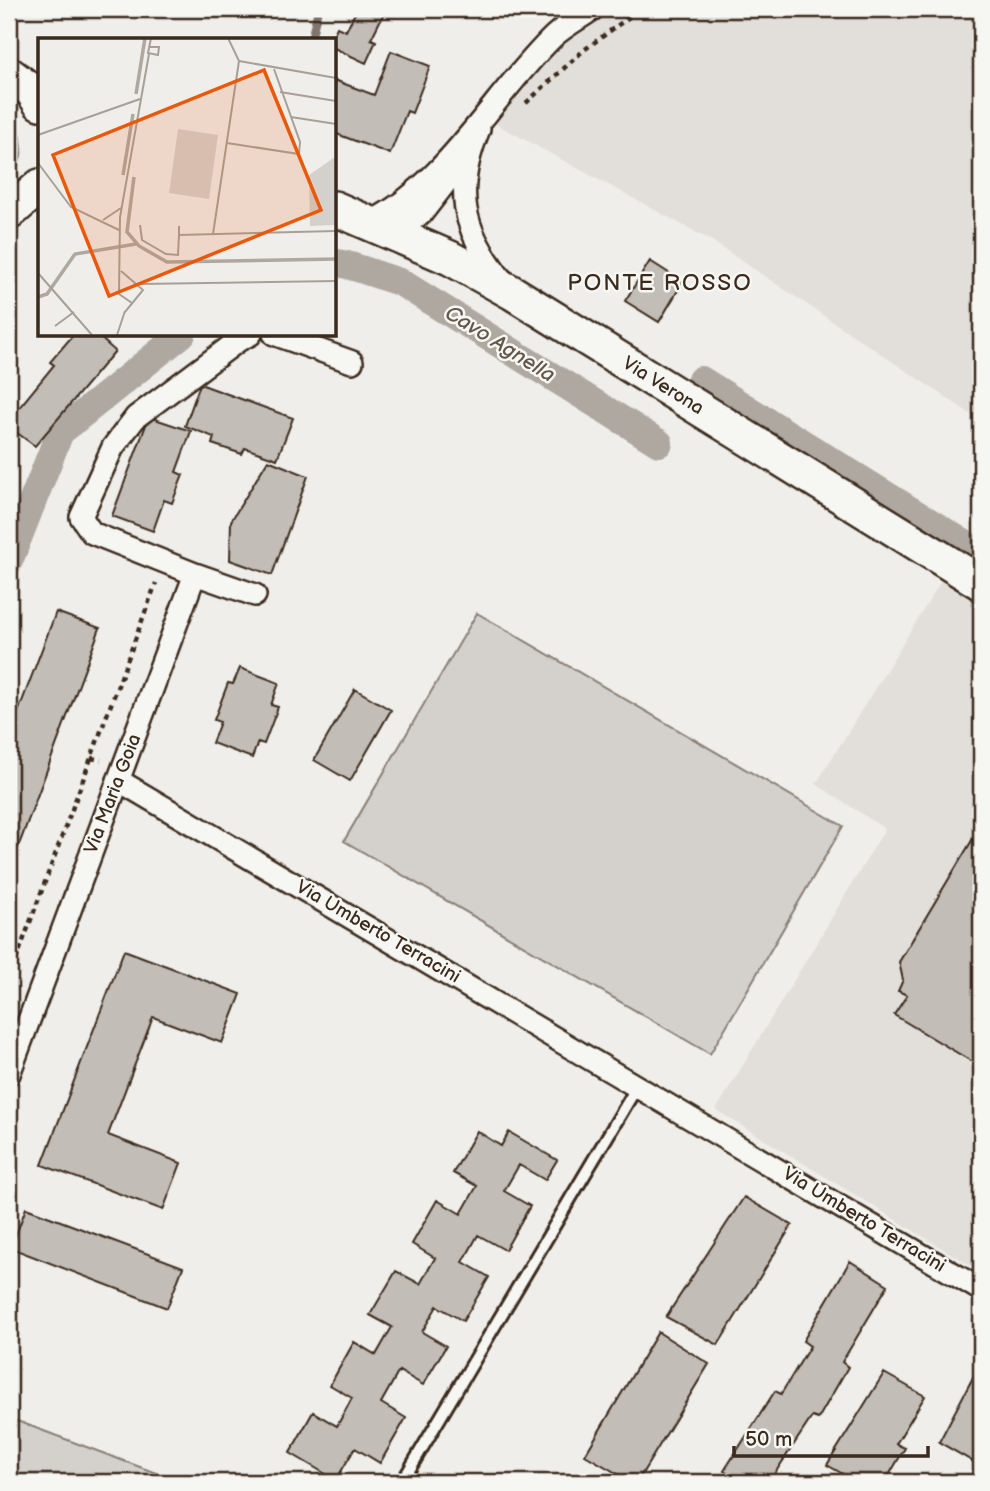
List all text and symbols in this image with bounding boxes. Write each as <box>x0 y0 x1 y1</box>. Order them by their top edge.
inset map <box>38 38 336 336</box>
district label: PONTE ROSSO <box>567 269 753 297</box>
water label: Cavo Agnella <box>440 300 560 388</box>
street label: Via Verona <box>618 352 708 420</box>
street label: Via Maria Goia <box>80 731 146 857</box>
street label: Via Umberto Terracini <box>292 876 464 988</box>
street label: Via Umberto Terracini <box>778 1162 950 1278</box>
scale bar <box>734 1414 929 1458</box>
text: 50 m <box>745 1427 792 1452</box>

